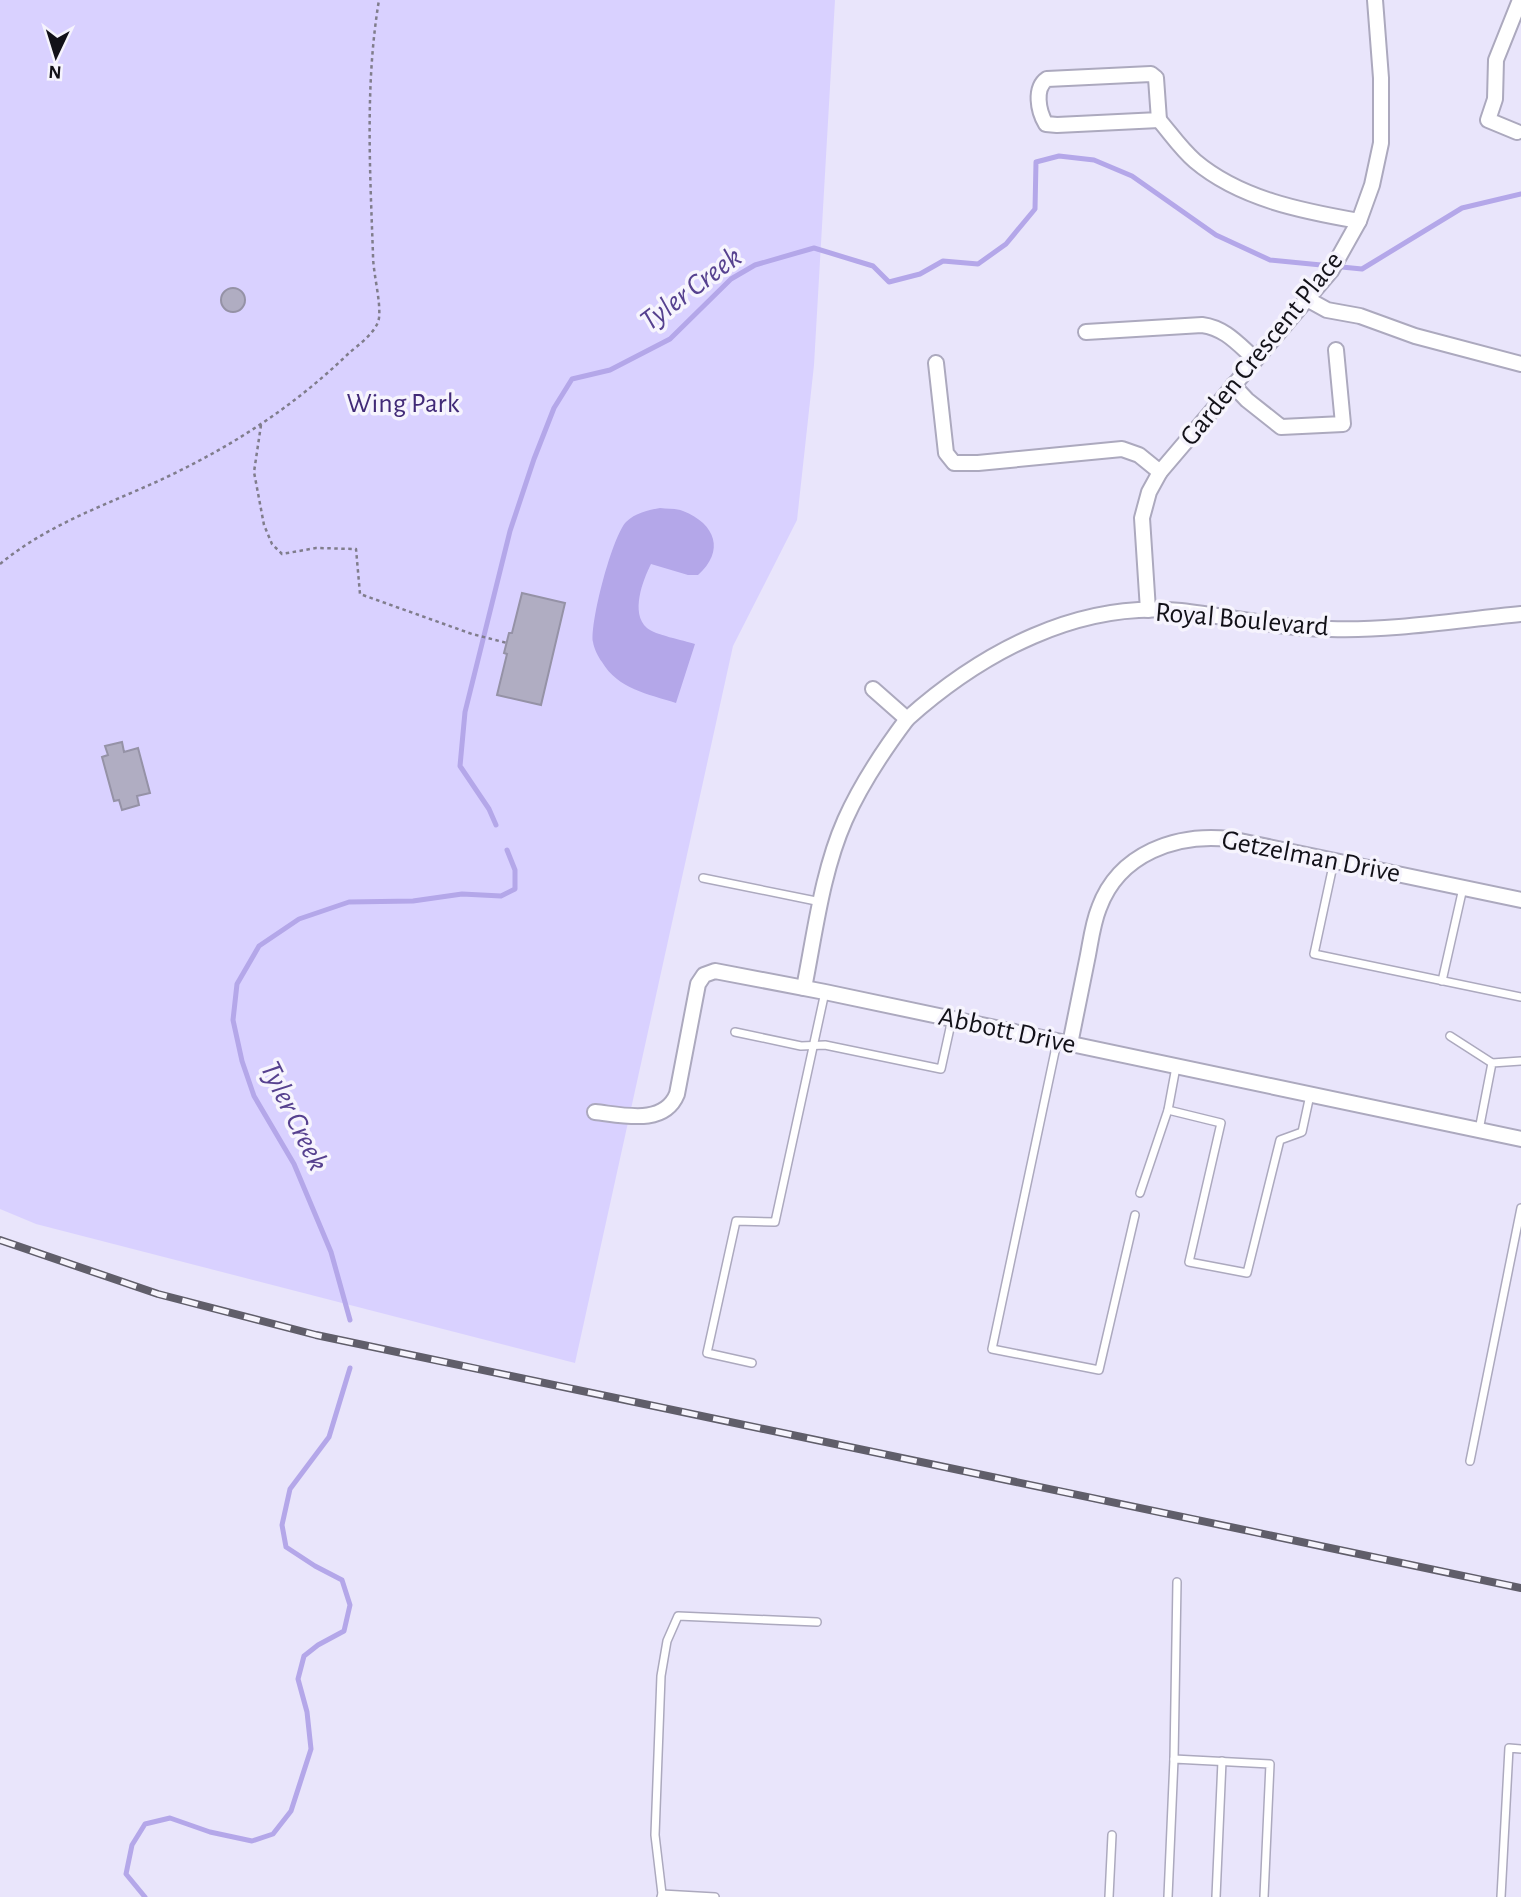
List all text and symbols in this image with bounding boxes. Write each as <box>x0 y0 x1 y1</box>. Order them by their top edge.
north arrow <box>21 21 91 91</box>
text: N <box>48 62 62 81</box>
water label: Tyler Creek <box>635 241 747 336</box>
street label: Garden Crescent Place <box>1175 247 1349 451</box>
park label: Wing Park <box>347 390 460 418</box>
street label: Royal Boulevard <box>1154 598 1330 642</box>
street label: Getzelman Drive <box>1219 826 1403 888</box>
street label: Abbott Drive <box>936 1003 1078 1059</box>
water label: Tyler Creek <box>255 1056 333 1176</box>

